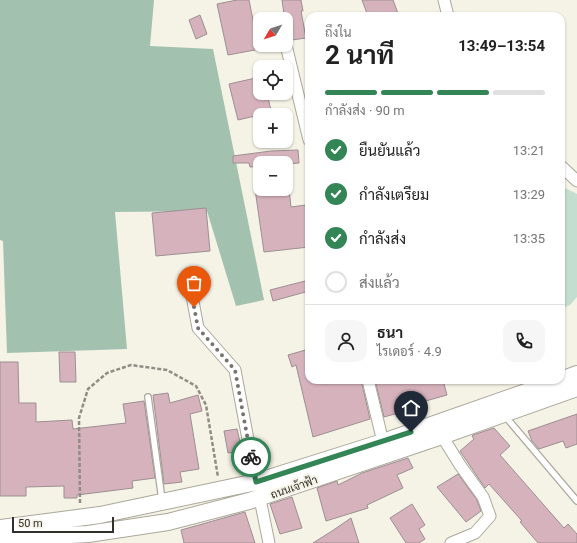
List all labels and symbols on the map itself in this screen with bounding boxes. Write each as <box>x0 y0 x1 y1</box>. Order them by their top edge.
north arrow <box>253 12 293 52</box>
pin <box>177 266 211 307</box>
pin <box>394 391 428 432</box>
courier <box>231 437 271 477</box>
street label: ถนนเจ้าฟ้า <box>269 472 319 502</box>
scale bar <box>12 515 114 534</box>

